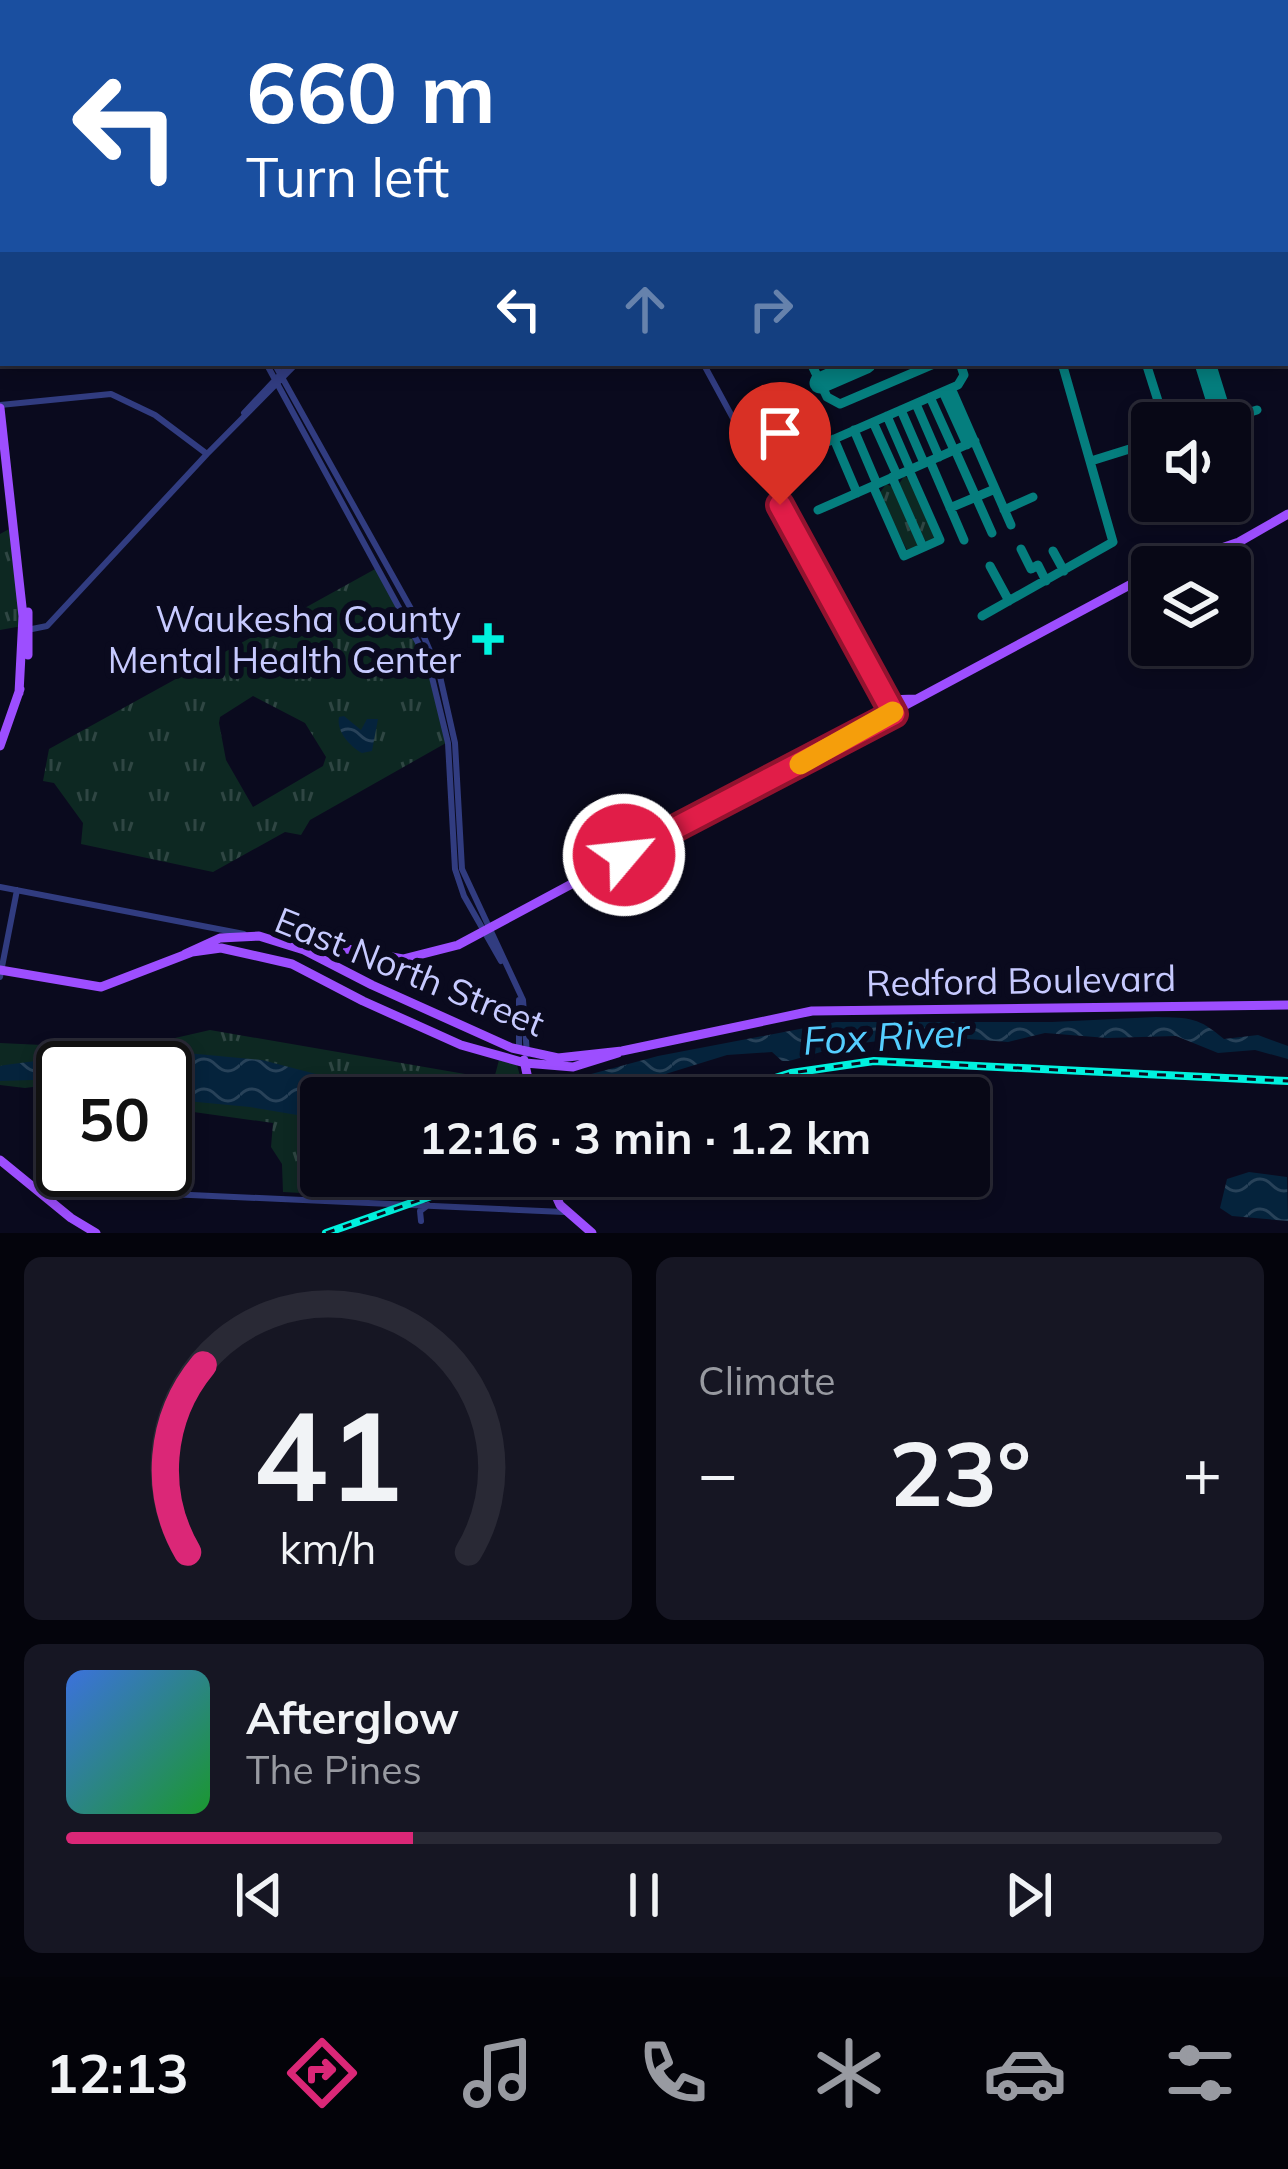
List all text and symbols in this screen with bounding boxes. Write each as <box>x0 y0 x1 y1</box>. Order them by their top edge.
text: 660 m <box>246 39 496 144</box>
icon: left <box>48 48 204 204</box>
text: Turn left <box>246 143 449 211</box>
icon: left <box>486 276 552 342</box>
icon: ahead <box>612 276 678 342</box>
icon: right <box>738 276 804 342</box>
pin <box>729 382 831 505</box>
icon: arrive <box>747 400 813 466</box>
map controls <box>1131 402 1251 666</box>
button: sound <box>1131 402 1251 522</box>
button: layers <box>1131 546 1251 666</box>
place label: Waukesha County Mental Health Center <box>108 596 461 682</box>
marker: Waukesha County Mental Health Center <box>472 623 504 655</box>
position arrow <box>561 792 687 918</box>
street label: East North Street <box>269 897 551 1045</box>
street label: Redford Boulevard <box>865 955 1177 1005</box>
water label: Fox River <box>802 1007 972 1065</box>
speed limit sign: 50 <box>36 1041 192 1197</box>
text: 12:16 · 3 min · 1.2 km <box>419 1109 871 1165</box>
text: Climate <box>698 1356 836 1405</box>
text: 41 <box>253 1376 403 1532</box>
text: 23° <box>889 1416 1031 1529</box>
text: − <box>698 1431 738 1514</box>
text: + <box>1182 1431 1222 1514</box>
text: km/h <box>279 1520 377 1574</box>
text: Afterglow <box>246 1689 459 1745</box>
text: The Pines <box>246 1745 422 1794</box>
icon: previous <box>226 1862 292 1928</box>
icon: pause <box>611 1862 677 1928</box>
icon: next <box>996 1862 1062 1928</box>
icon: directions <box>280 2031 364 2115</box>
icon: music <box>456 2031 540 2115</box>
icon: phone <box>631 2031 715 2115</box>
icon: climate <box>807 2031 891 2115</box>
icon: car <box>983 2031 1067 2115</box>
icon: filters <box>1158 2031 1242 2115</box>
text: 12:13 <box>46 2039 189 2107</box>

